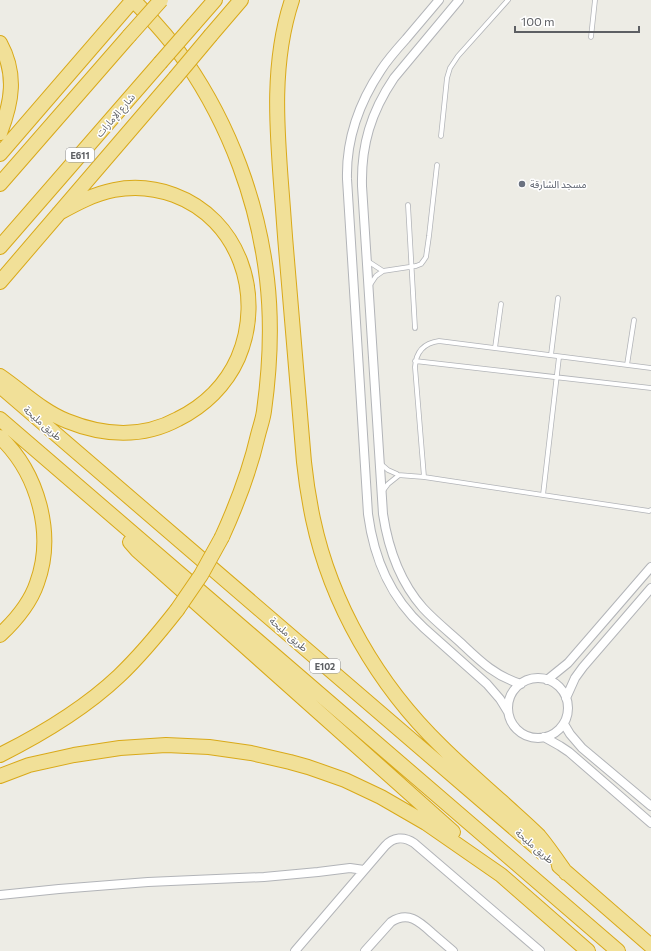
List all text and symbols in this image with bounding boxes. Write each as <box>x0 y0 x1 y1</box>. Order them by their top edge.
scale bar <box>515 8 639 34</box>
text: 100 m <box>521 14 555 28</box>
street label: شارع الإمارات <box>93 91 139 140</box>
road number: E611 <box>66 148 94 162</box>
place label: مسجد الشارقة <box>530 178 586 191</box>
marker: مسجد الشارقة <box>517 179 527 189</box>
street label: طريق مليحة <box>21 403 65 444</box>
street label: طريق مليحة <box>267 614 311 655</box>
road number: E102 <box>310 659 340 673</box>
street label: طريق مليحة <box>513 826 557 867</box>

